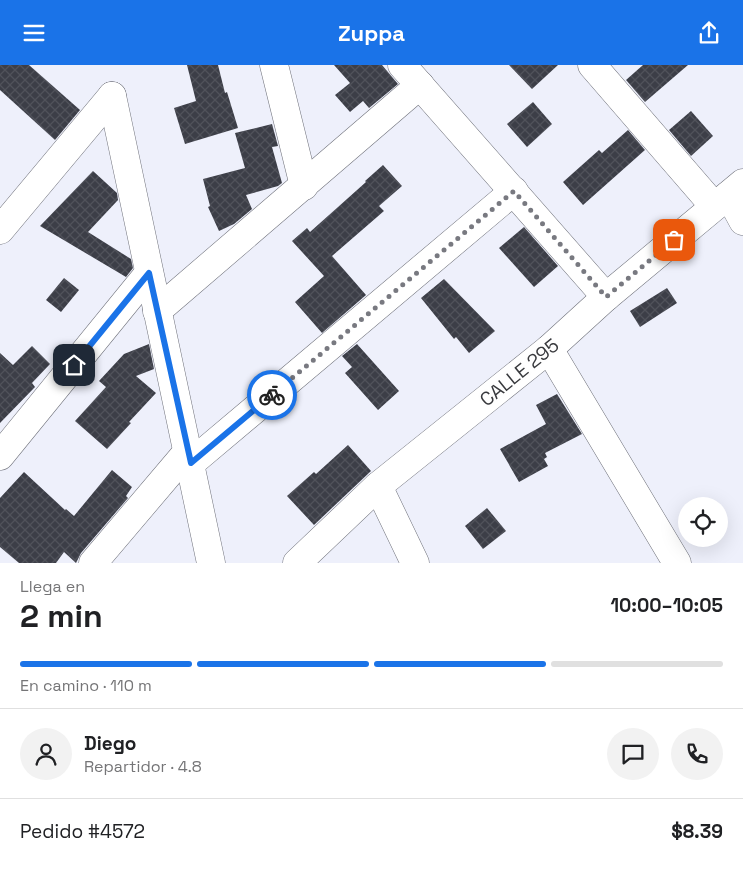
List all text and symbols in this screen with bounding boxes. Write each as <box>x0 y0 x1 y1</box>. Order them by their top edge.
icon: menu <box>20 19 48 47</box>
text: Zuppa <box>338 19 405 47</box>
icon: share <box>695 19 723 47</box>
pin <box>653 219 695 261</box>
icon: bag <box>660 226 688 254</box>
street label: CALLE 295 <box>475 333 564 412</box>
pin <box>53 344 95 386</box>
icon: home <box>60 351 88 379</box>
courier <box>247 370 297 420</box>
icon: bike <box>258 381 286 409</box>
map controls <box>678 497 728 547</box>
button: locate <box>678 497 728 547</box>
text: Llega en <box>20 576 85 597</box>
text: 10:00–10:05 <box>610 593 723 618</box>
text: 2 min <box>20 596 103 636</box>
text: En camino · 110 m <box>20 675 152 696</box>
button: person <box>20 728 72 780</box>
button: chat <box>607 728 659 780</box>
button: phone <box>671 728 723 780</box>
text: Diego <box>84 731 136 756</box>
text: Repartidor · 4.8 <box>84 756 202 777</box>
text: Pedido #4572 <box>20 819 145 844</box>
text: $8.39 <box>671 819 723 844</box>

